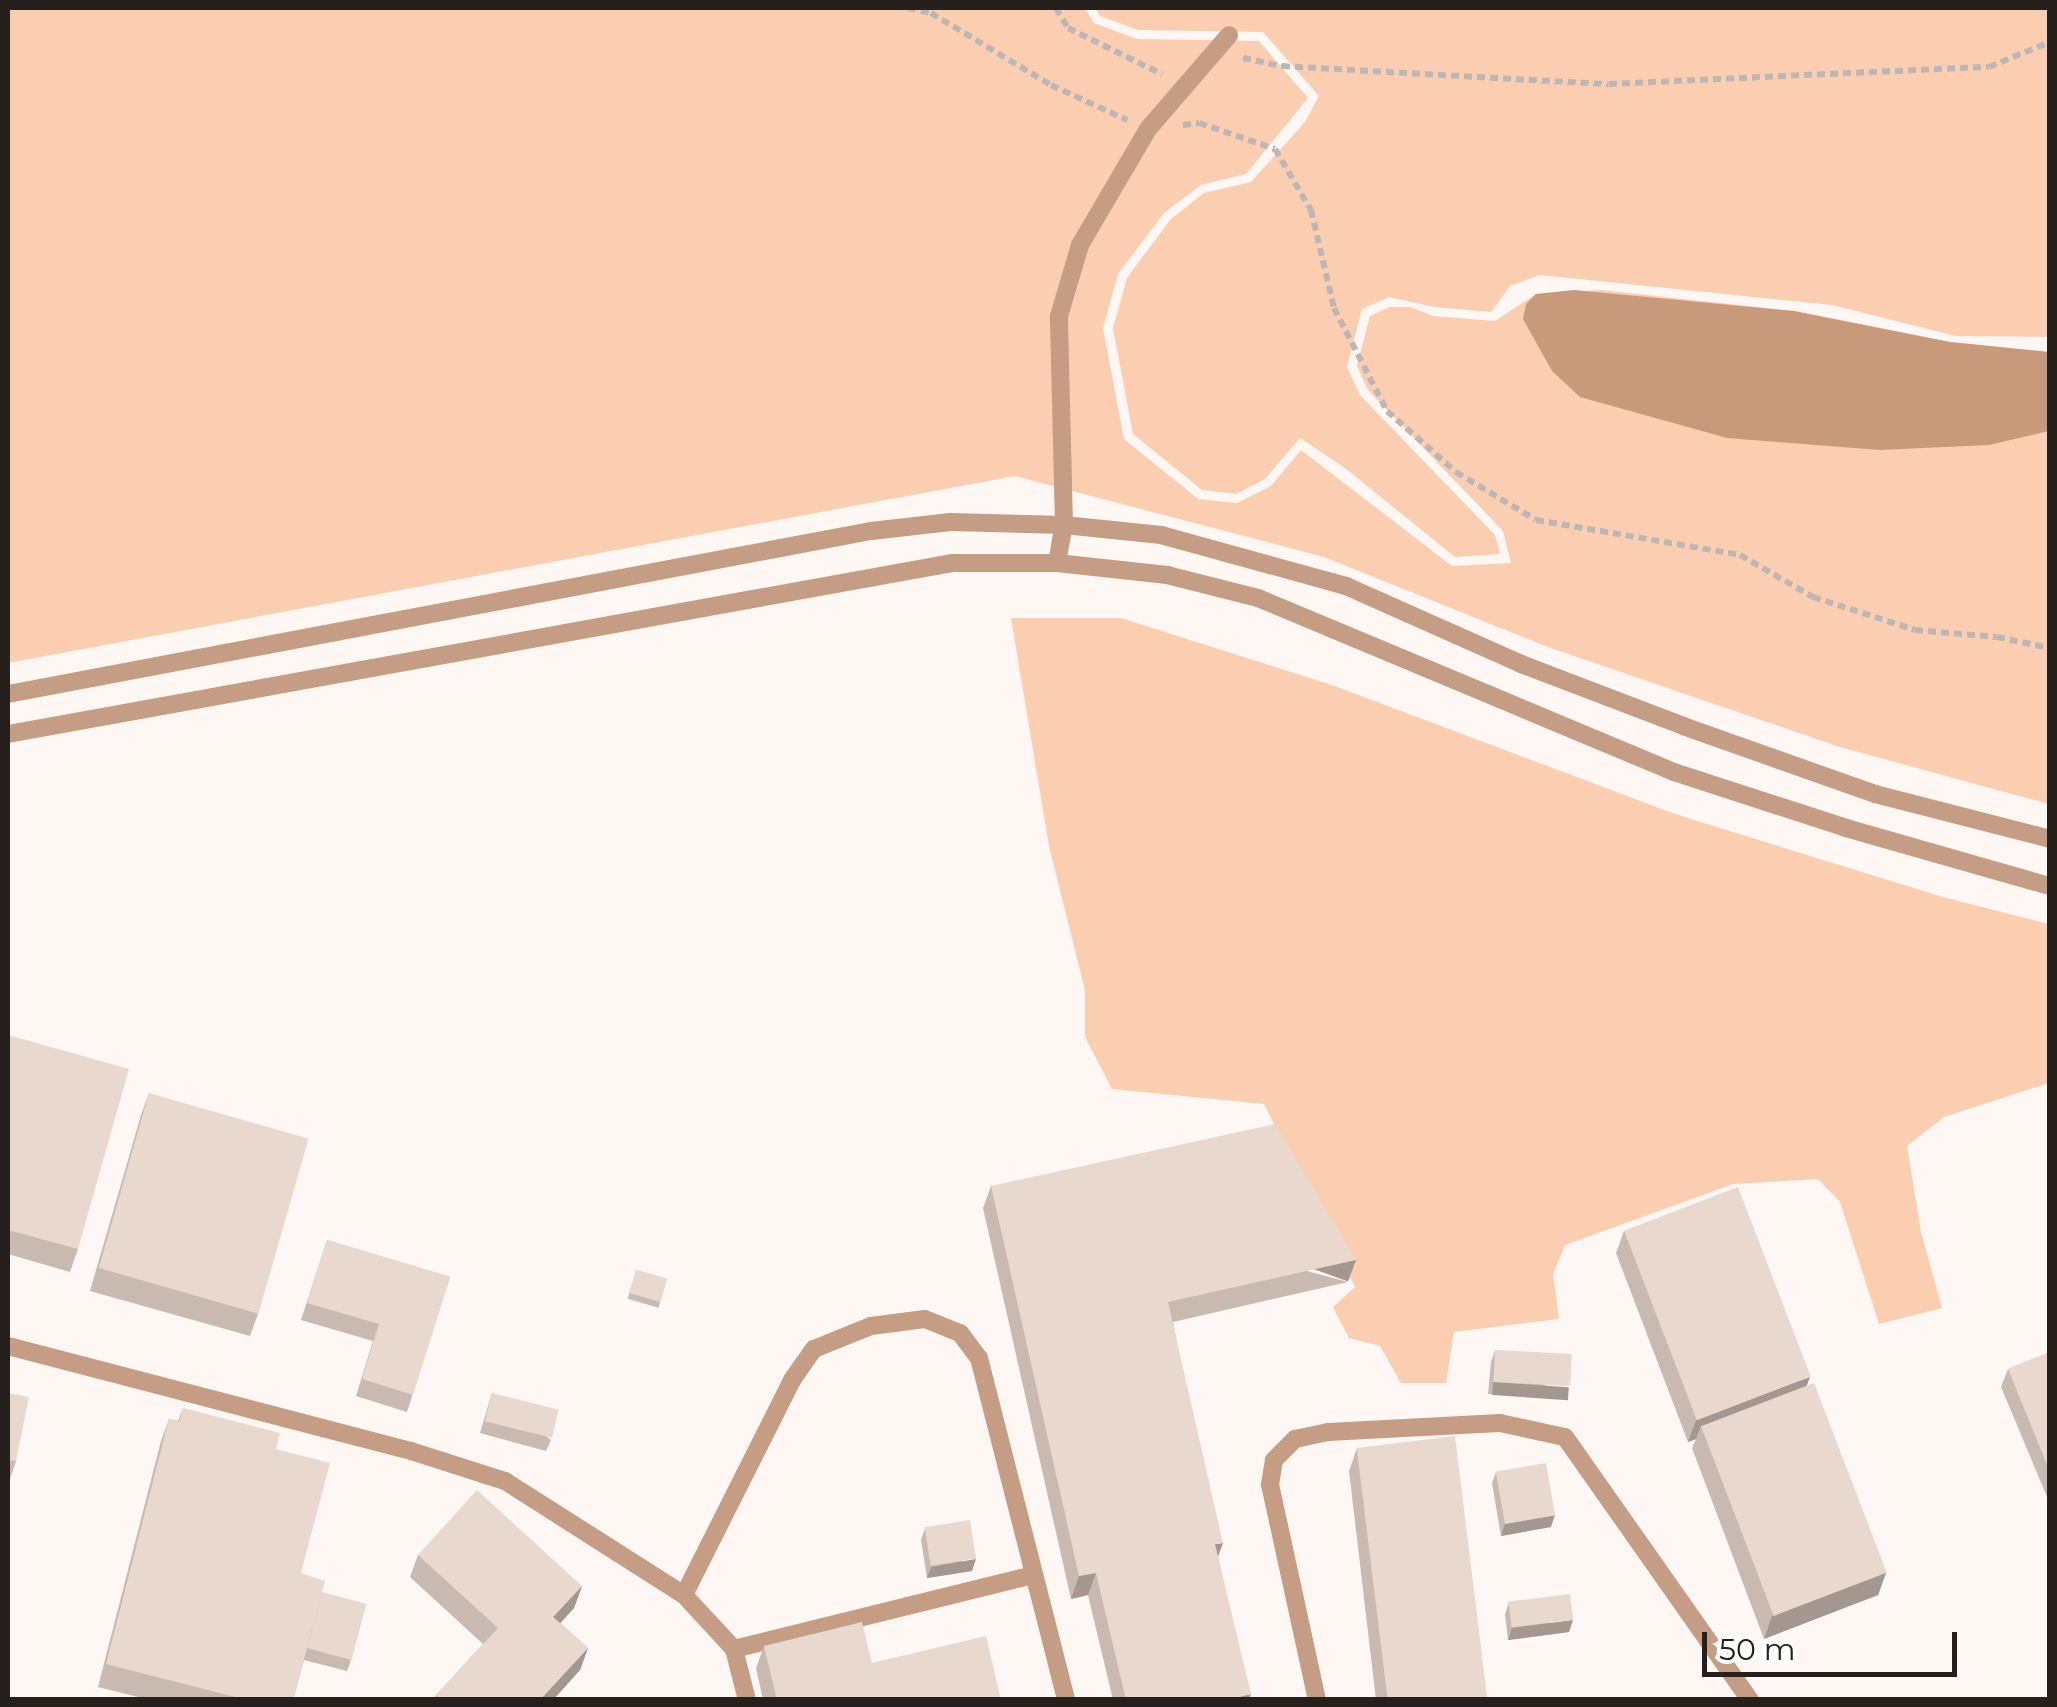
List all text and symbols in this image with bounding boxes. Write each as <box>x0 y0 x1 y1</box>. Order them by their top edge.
scale bar <box>1707 1612 1962 1674</box>
text: 50 m <box>1719 1631 1796 1668</box>

